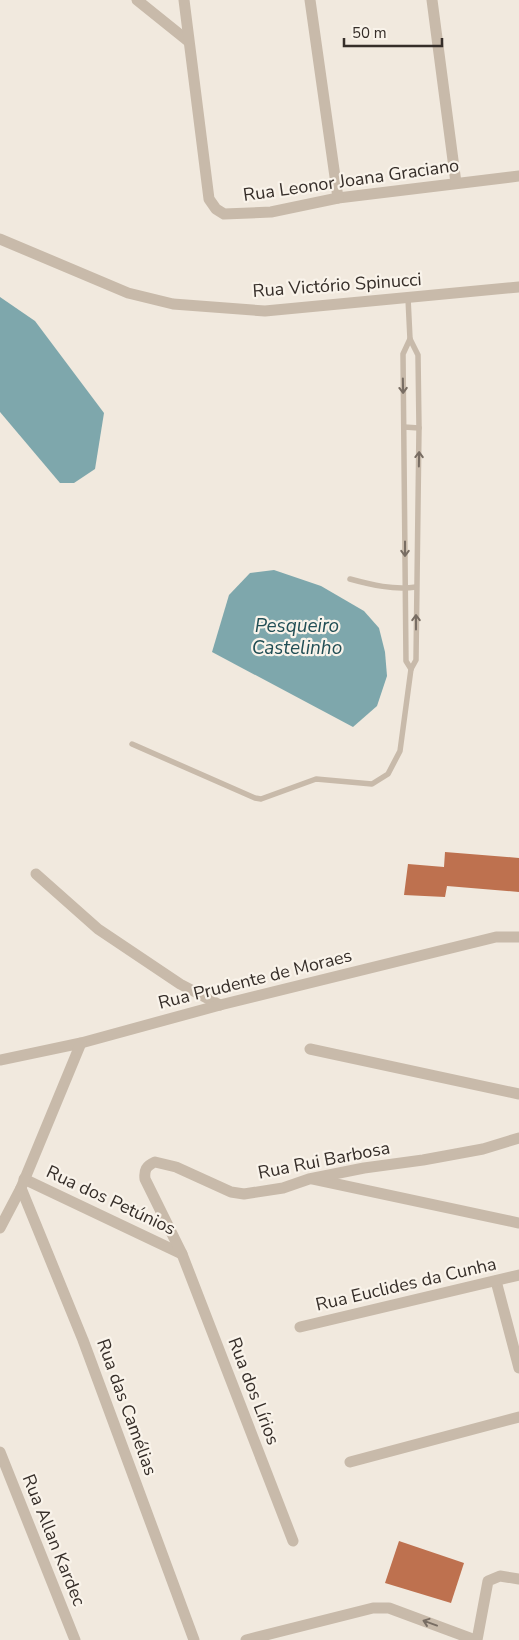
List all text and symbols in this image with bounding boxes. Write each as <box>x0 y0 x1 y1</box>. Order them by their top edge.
scale bar <box>344 15 442 47</box>
text: 50 m <box>352 23 387 43</box>
street label: Rua Leonor Joana Graciano <box>241 153 461 207</box>
street label: Rua Victório Spinucci <box>252 267 422 303</box>
one-way arrow <box>398 378 408 394</box>
one-way arrow <box>414 451 423 467</box>
one-way arrow <box>400 540 410 556</box>
water label: Pesqueiro Castelinho <box>252 613 342 661</box>
one-way arrow <box>411 614 421 630</box>
street label: Rua Prudente de Moraes <box>156 943 354 1015</box>
street label: Rua Rui Barbosa <box>256 1135 392 1185</box>
street label: Rua dos Petúnios <box>42 1160 180 1240</box>
street label: Rua Euclides da Cunha <box>313 1252 499 1316</box>
street label: Rua dos Lírios <box>222 1334 286 1448</box>
street label: Rua das Camélias <box>91 1335 163 1479</box>
street label: Rua Allan Kardec <box>17 1471 91 1609</box>
one-way arrow <box>422 1618 438 1627</box>

